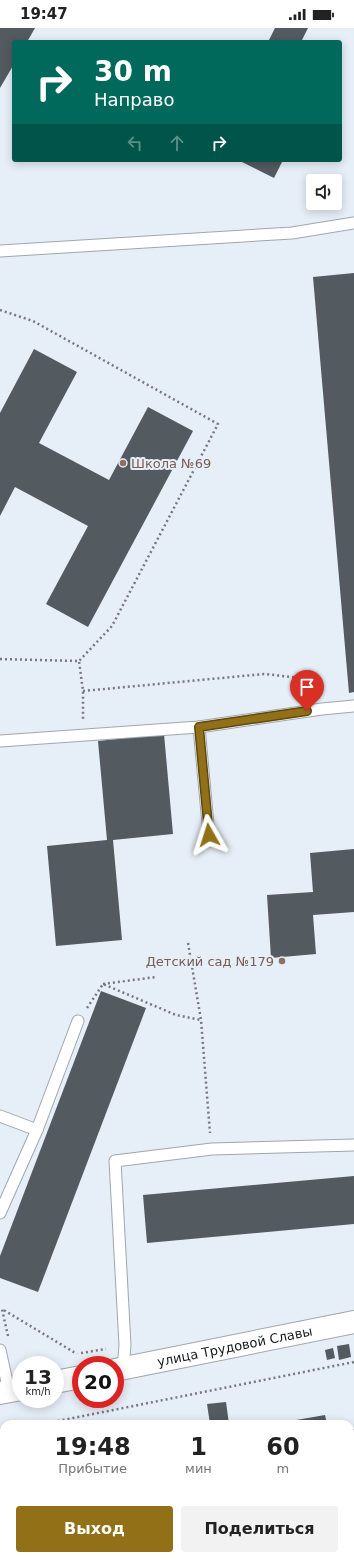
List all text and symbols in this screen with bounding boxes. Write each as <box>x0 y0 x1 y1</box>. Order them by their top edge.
text: 19:47 <box>20 5 68 23</box>
text: 30 m <box>94 55 172 88</box>
icon: right <box>28 56 80 108</box>
text: Направо <box>94 89 174 110</box>
icon: left <box>124 132 146 154</box>
icon: ahead <box>166 132 188 154</box>
icon: right <box>208 132 230 154</box>
map controls <box>306 174 342 210</box>
button: sound <box>306 174 342 210</box>
place label: Школа №69 <box>131 456 211 471</box>
marker: Школа №69 <box>118 458 128 468</box>
pin <box>290 670 324 711</box>
icon: arrive <box>296 676 318 698</box>
position arrow <box>188 814 230 856</box>
place label: Детский сад №179 <box>146 954 274 969</box>
marker: Детский сад №179 <box>277 956 287 966</box>
street label: улица Трудовой Славы <box>156 1324 314 1369</box>
speed limit sign: 20 <box>72 1356 124 1408</box>
text: 13 <box>24 1365 52 1389</box>
text: km/h <box>25 1386 51 1397</box>
text: 19:48 <box>54 1433 131 1461</box>
text: 1 <box>190 1433 207 1461</box>
text: 60 <box>266 1433 300 1461</box>
text: Прибытие <box>58 1461 127 1476</box>
text: мин <box>185 1461 212 1476</box>
text: m <box>277 1461 289 1476</box>
button: Выход <box>16 1506 173 1552</box>
button: Поделиться <box>181 1506 338 1552</box>

